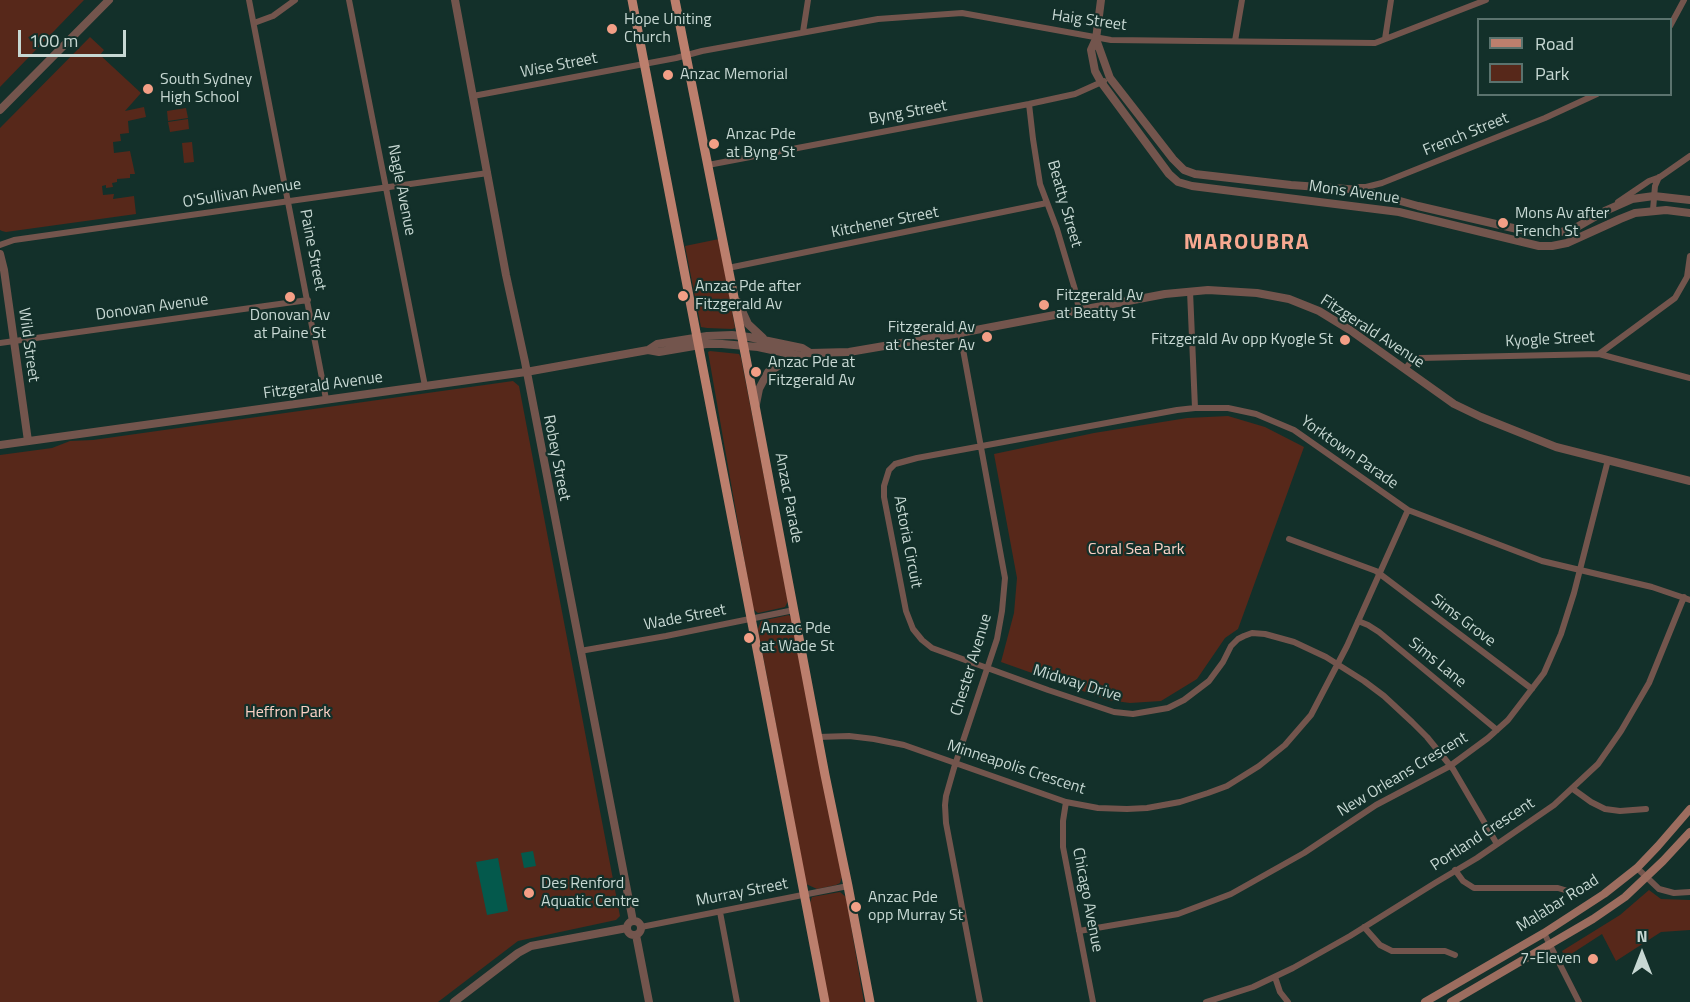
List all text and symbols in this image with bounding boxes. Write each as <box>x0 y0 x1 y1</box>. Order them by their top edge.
street label: Haig Street <box>1050 6 1128 36</box>
place label: Hope Uniting Church <box>624 10 712 48</box>
scale bar <box>21 18 129 56</box>
legend <box>1477 18 1672 96</box>
marker: Hope Uniting Church <box>605 22 619 36</box>
text: 100 m <box>29 27 78 54</box>
text: Road <box>1535 30 1574 57</box>
street label: Wise Street <box>519 49 599 83</box>
text: Park <box>1535 60 1569 87</box>
place label: Anzac Memorial <box>680 65 788 85</box>
marker: Anzac Memorial <box>661 68 675 82</box>
place label: South Sydney High School <box>160 70 252 108</box>
marker: South Sydney High School <box>141 82 155 96</box>
street label: Byng Street <box>867 97 949 129</box>
street label: French Street <box>1420 109 1512 161</box>
place label: Anzac Pde at Byng St <box>726 125 796 163</box>
marker: Anzac Pde at Byng St <box>707 137 721 151</box>
street label: Nagle Avenue <box>383 143 419 237</box>
street label: Beatty Street <box>1042 158 1086 250</box>
street label: O'Sullivan Avenue <box>181 175 303 213</box>
street label: Mons Avenue <box>1307 177 1401 209</box>
street label: Kitchener Street <box>830 203 940 243</box>
place label: Mons Av after French St <box>1515 204 1609 242</box>
street label: Paine Street <box>295 208 329 292</box>
marker: Mons Av after French St <box>1496 216 1510 230</box>
district label: MAROUBRA <box>1184 231 1310 257</box>
place label: Anzac Pde after Fitzgerald Av <box>695 277 801 315</box>
place label: Fitzgerald Av at Beatty St <box>1056 286 1143 324</box>
marker: Anzac Pde after Fitzgerald Av <box>676 289 690 303</box>
marker: Donovan Av at Paine St <box>283 290 297 304</box>
street label: Donovan Avenue <box>95 291 209 325</box>
street label: Fitzgerald Avenue <box>1316 291 1428 373</box>
marker: Fitzgerald Av at Beatty St <box>1037 298 1051 312</box>
place label: Donovan Av at Paine St <box>250 306 330 344</box>
street label: Wild Street <box>13 307 43 383</box>
place label: Fitzgerald Av at Chester Av <box>885 318 975 356</box>
street label: Kyogle Street <box>1505 328 1595 352</box>
marker: Fitzgerald Av at Chester Av <box>980 330 994 344</box>
place label: Fitzgerald Av opp Kyogle St <box>1151 330 1333 350</box>
marker: Fitzgerald Av opp Kyogle St <box>1338 333 1352 347</box>
place label: Anzac Pde at Fitzgerald Av <box>768 353 855 391</box>
marker: Anzac Pde at Fitzgerald Av <box>749 365 763 379</box>
street label: Fitzgerald Avenue <box>262 368 384 404</box>
street label: Yorktown Parade <box>1296 412 1402 494</box>
street label: Robey Street <box>538 413 574 503</box>
street label: Anzac Parade <box>770 451 806 545</box>
street label: Astoria Circuit <box>889 494 925 590</box>
park label: Coral Sea Park <box>1088 540 1184 560</box>
street label: Sims Grove <box>1427 591 1499 651</box>
street label: Wade Street <box>642 601 728 635</box>
street label: Chester Avenue <box>947 612 997 718</box>
place label: Anzac Pde at Wade St <box>761 619 834 657</box>
marker: Anzac Pde at Wade St <box>742 631 756 645</box>
street label: Sims Lane <box>1404 634 1470 692</box>
street label: Midway Drive <box>1030 661 1124 707</box>
park label: Heffron Park <box>245 703 331 723</box>
street label: New Orleans Crescent <box>1334 729 1472 821</box>
street label: Minneapolis Crescent <box>945 737 1087 799</box>
street label: Portland Crescent <box>1427 794 1539 876</box>
street label: Chicago Avenue <box>1067 846 1107 954</box>
street label: Malabar Road <box>1513 871 1603 937</box>
place label: Des Renford Aquatic Centre <box>541 874 639 912</box>
street label: Murray Street <box>694 875 790 911</box>
marker: Des Renford Aquatic Centre <box>522 886 536 900</box>
place label: Anzac Pde opp Murray St <box>868 888 963 926</box>
marker: Anzac Pde opp Murray St <box>849 900 863 914</box>
north arrow <box>1612 924 1672 984</box>
text: N <box>1636 924 1648 948</box>
place label: 7-Eleven <box>1520 949 1581 969</box>
marker: 7-Eleven <box>1586 952 1600 966</box>

